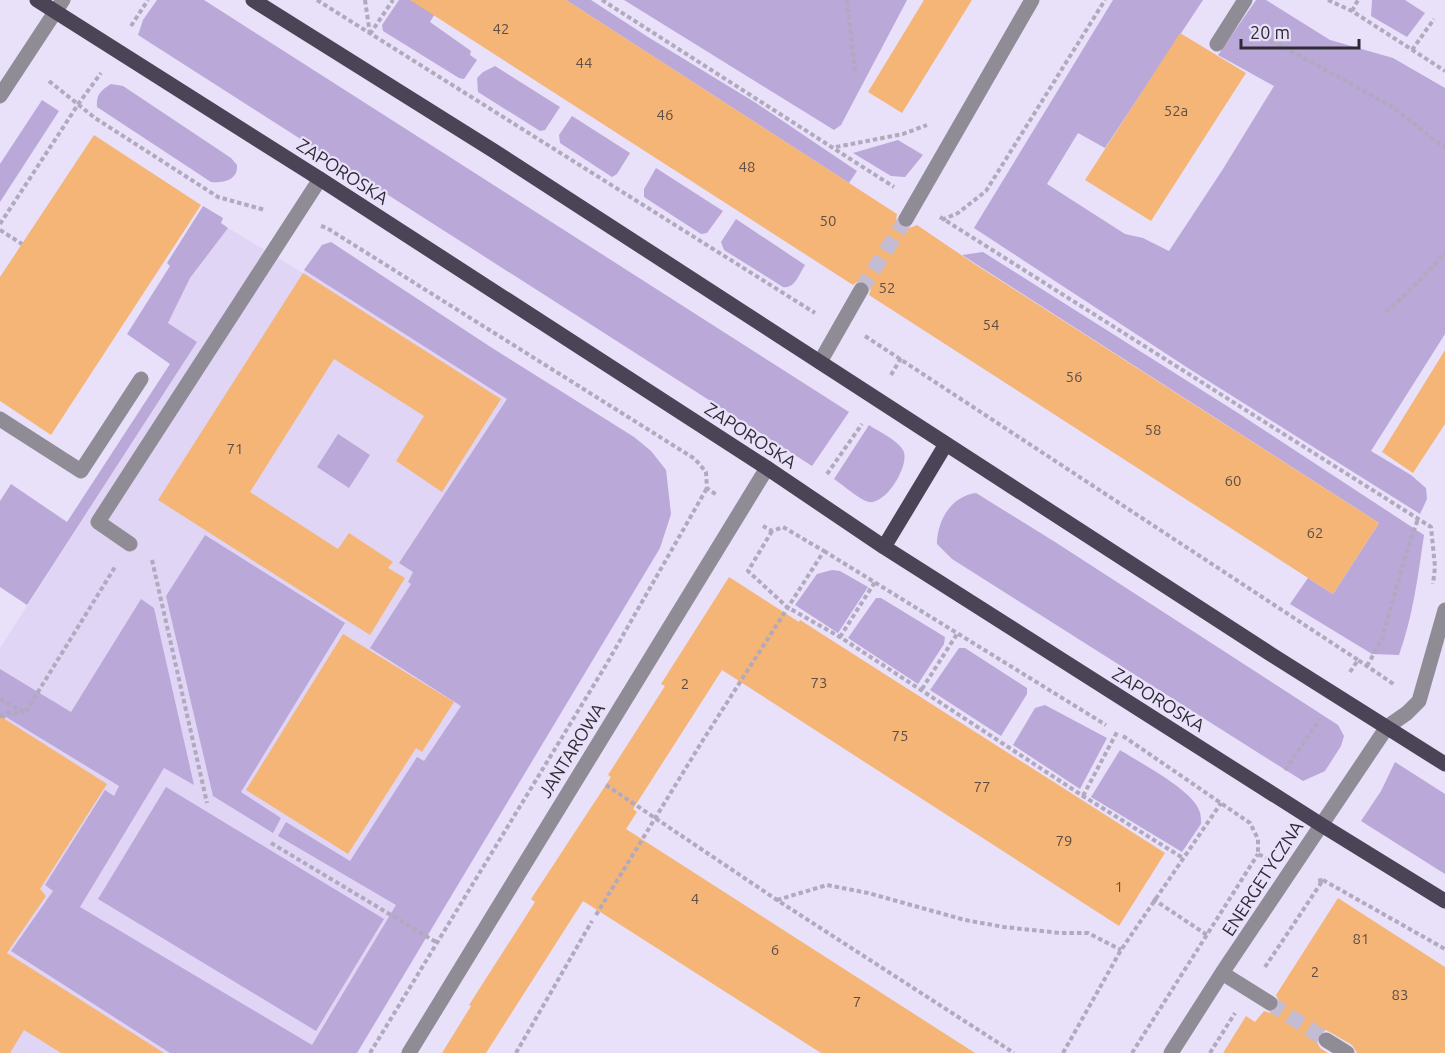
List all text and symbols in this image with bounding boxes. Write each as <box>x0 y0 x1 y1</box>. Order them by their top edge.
scale bar <box>1241 12 1360 50</box>
house number: 42 <box>493 20 509 37</box>
text: 20 m <box>1250 22 1290 42</box>
house number: 44 <box>576 54 592 71</box>
house number: 52a <box>1164 102 1188 119</box>
house number: 46 <box>657 106 673 123</box>
street label: ZAPOROSKA <box>294 134 393 208</box>
house number: 48 <box>739 158 755 175</box>
house number: 50 <box>820 212 836 229</box>
house number: 52 <box>879 279 895 296</box>
house number: 54 <box>983 316 999 333</box>
house number: 56 <box>1066 368 1082 385</box>
street label: ZAPOROSKA <box>702 398 801 472</box>
house number: 58 <box>1145 421 1161 438</box>
house number: 71 <box>227 440 243 457</box>
house number: 60 <box>1225 472 1241 489</box>
house number: 62 <box>1307 524 1323 541</box>
street label: ZAPOROSKA <box>1109 663 1209 735</box>
house number: 73 <box>811 674 827 691</box>
house number: 2 <box>681 675 689 692</box>
street label: JANTAROWA <box>534 699 608 801</box>
house number: 75 <box>892 727 908 744</box>
house number: 77 <box>974 778 990 795</box>
street label: ENERGETYCZNA <box>1218 817 1307 939</box>
house number: 79 <box>1056 832 1072 849</box>
house number: 1 <box>1115 878 1123 895</box>
house number: 4 <box>691 890 699 907</box>
house number: 81 <box>1353 930 1369 947</box>
house number: 6 <box>771 941 779 958</box>
house number: 2 <box>1311 963 1319 980</box>
house number: 83 <box>1392 986 1408 1003</box>
house number: 7 <box>853 993 861 1010</box>

